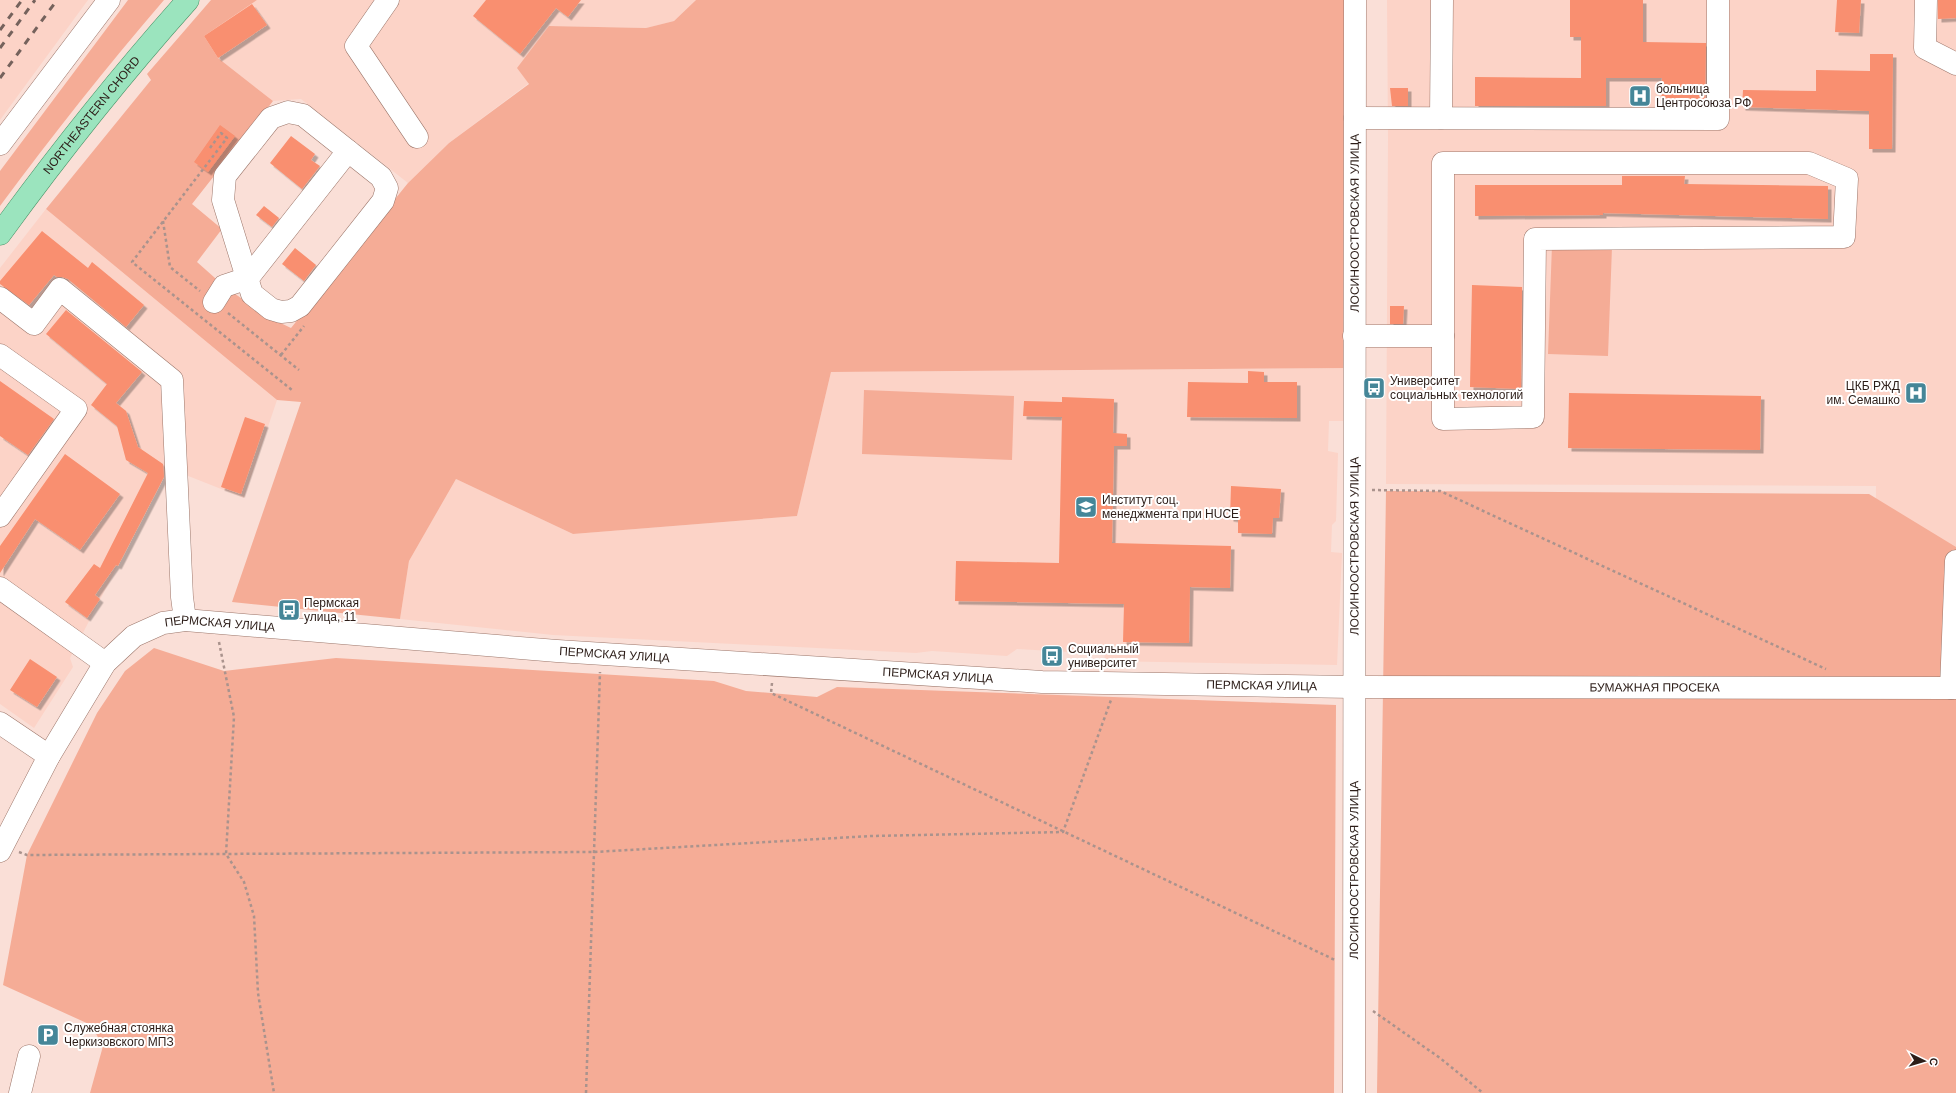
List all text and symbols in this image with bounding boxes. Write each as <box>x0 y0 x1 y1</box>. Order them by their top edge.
street label: NORTHEASTERN CHORD <box>40 53 143 177</box>
place label: больница Центросоюза РФ <box>1656 82 1751 110</box>
hospital icon: больница Центросоюза РФ <box>1627 83 1653 109</box>
street label: ЛОСИНООСТРОВСКАЯ УЛИЦА <box>1348 134 1362 312</box>
place label: Университет социальных технологий <box>1390 374 1523 402</box>
bus stop icon: Университет социальных технологий <box>1361 375 1387 401</box>
place label: ЦКБ РЖД им. Семашко <box>1826 379 1900 407</box>
hospital icon: ЦКБ РЖД им. Семашко <box>1903 380 1929 406</box>
street label: ЛОСИНООСТРОВСКАЯ УЛИЦА <box>1347 457 1362 635</box>
place label: Институт соц. менеджмента при HUCE <box>1102 493 1239 521</box>
school or university icon: Институт соц. менеджмента при HUCE <box>1073 494 1099 520</box>
place label: Пермская улица, 11 <box>304 596 359 624</box>
bus stop icon: Пермская улица, 11 <box>276 597 302 623</box>
street label: ПЕРМСКАЯ УЛИЦА <box>164 613 276 634</box>
place label: Социальный университет <box>1068 642 1139 670</box>
bus stop icon: Социальный университет <box>1039 643 1065 669</box>
street label: ПЕРМСКАЯ УЛИЦА <box>559 644 670 665</box>
street label: ПЕРМСКАЯ УЛИЦА <box>882 665 994 686</box>
street label: ПЕРМСКАЯ УЛИЦА <box>1206 678 1317 693</box>
street label: БУМАЖНАЯ ПРОСЕКА <box>1589 680 1720 695</box>
street label: ЛОСИНООСТРОВСКАЯ УЛИЦА <box>1347 781 1361 959</box>
place label: Служебная стоянка Черкизовского МПЗ <box>64 1021 174 1049</box>
parking icon: Служебная стоянка Черкизовского МПЗ <box>35 1022 61 1048</box>
north arrow <box>1904 1041 1944 1081</box>
text: С <box>1928 1057 1940 1066</box>

